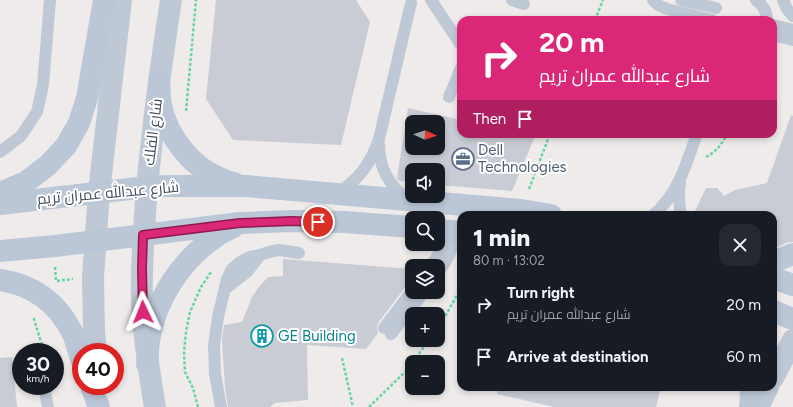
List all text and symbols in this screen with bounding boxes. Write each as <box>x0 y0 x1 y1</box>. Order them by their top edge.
text: 20 m <box>539 25 604 59</box>
icon: right <box>473 32 525 84</box>
text: شارع عبدالله عمران تريم <box>539 65 710 87</box>
street label: شارع الفلك <box>140 97 168 167</box>
icon: arrive <box>514 108 536 130</box>
text: Then <box>473 110 506 128</box>
north arrow <box>405 115 445 155</box>
map controls <box>405 115 445 395</box>
place label: Dell Technologies <box>478 141 567 176</box>
office icon: Dell Technologies <box>450 146 476 172</box>
button: sound <box>405 163 445 203</box>
street label: شارع عبدالله عمران تريم <box>36 177 180 210</box>
pin <box>301 205 335 239</box>
icon: arrive <box>307 211 329 233</box>
button: search <box>405 211 445 251</box>
text: 1 min <box>473 223 530 252</box>
button: close <box>719 224 761 266</box>
text: 80 m · 13:02 <box>473 253 545 268</box>
button: layers <box>405 259 445 299</box>
text: Turn right <box>507 284 575 302</box>
position arrow <box>122 291 164 333</box>
icon: right <box>473 294 495 316</box>
text: 20 m <box>727 296 761 314</box>
button: + <box>405 307 445 347</box>
text: شارع عبدالله عمران تريم <box>507 307 630 322</box>
building icon: GE Building <box>249 323 275 349</box>
place label: GE Building <box>278 327 356 345</box>
speed limit sign: 40 <box>72 343 124 395</box>
icon: arrive <box>473 346 495 368</box>
text: Arrive at destination <box>507 348 648 366</box>
text: 60 m <box>726 348 761 366</box>
text: 30 <box>26 352 50 376</box>
button: − <box>405 355 445 395</box>
text: km/h <box>27 372 49 385</box>

